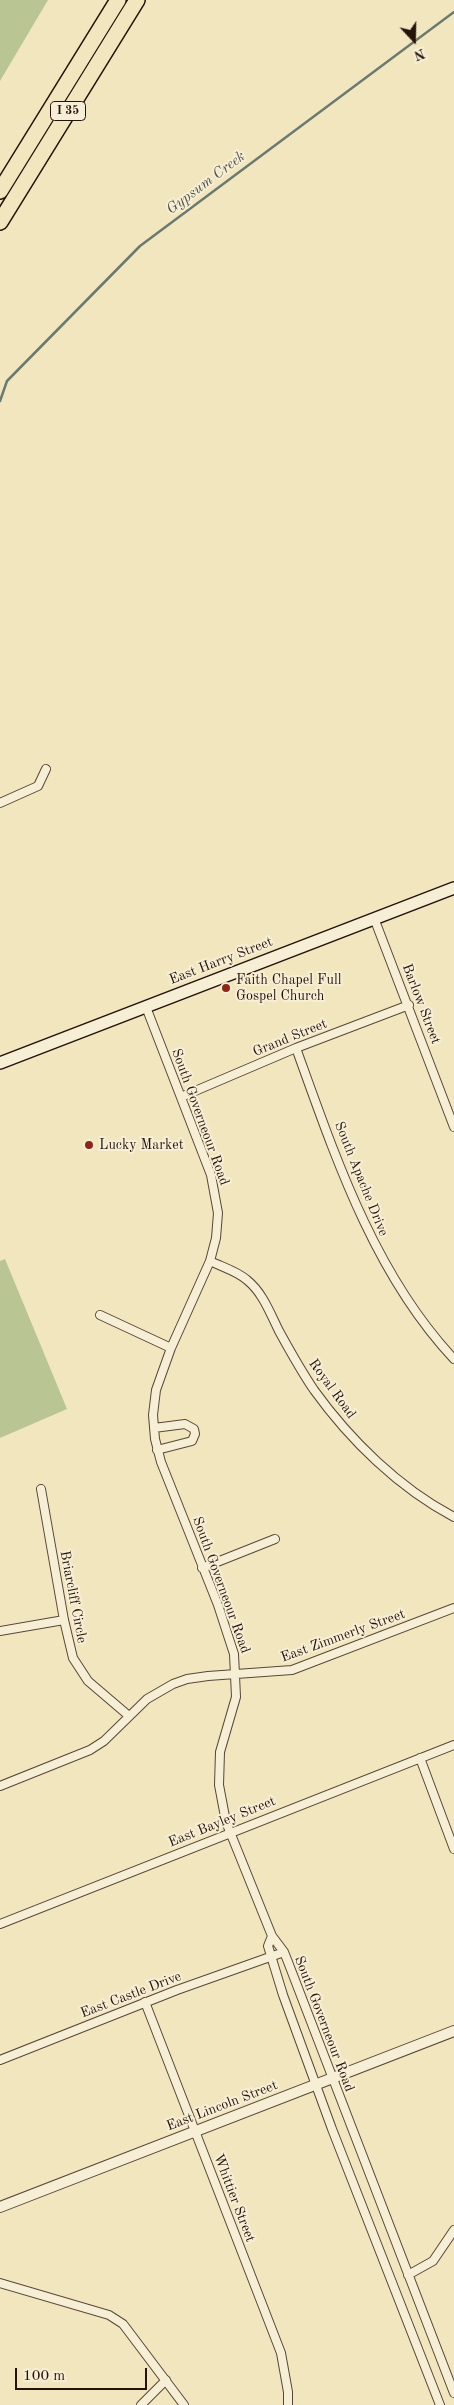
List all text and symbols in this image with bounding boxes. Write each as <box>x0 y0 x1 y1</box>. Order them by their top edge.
north arrow <box>389 15 439 65</box>
text: N <box>412 46 427 62</box>
road number: I 35 <box>50 102 86 120</box>
water label: Gypsum Creek <box>163 147 249 219</box>
street label: East Harry Street <box>167 934 275 988</box>
street label: Barlow Street <box>398 961 444 1047</box>
place label: Faith Chapel Full Gospel Church <box>236 972 342 1004</box>
marker: Faith Chapel Full Gospel Church <box>220 982 232 994</box>
street label: Grand Street <box>250 1015 330 1061</box>
street label: South Governeour Road <box>167 1046 233 1188</box>
street label: South Apache Drive <box>330 1119 392 1239</box>
place label: Lucky Market <box>99 1137 184 1153</box>
marker: Lucky Market <box>83 1139 95 1151</box>
street label: Royal Road <box>305 1356 359 1422</box>
street label: South Governeour Road <box>188 1514 254 1656</box>
street label: Briarcliff Circle <box>56 1549 90 1645</box>
street label: East Zimmerly Street <box>279 1606 407 1666</box>
street label: East Bayley Street <box>166 1793 278 1851</box>
street label: South Governeour Road <box>290 1954 358 2094</box>
street label: East Castle Drive <box>78 1968 184 2022</box>
street label: East Lincoln Street <box>164 2077 280 2135</box>
street label: Whittier Street <box>209 2152 259 2244</box>
scale bar <box>18 2358 150 2390</box>
text: 100 m <box>23 2369 65 2384</box>

